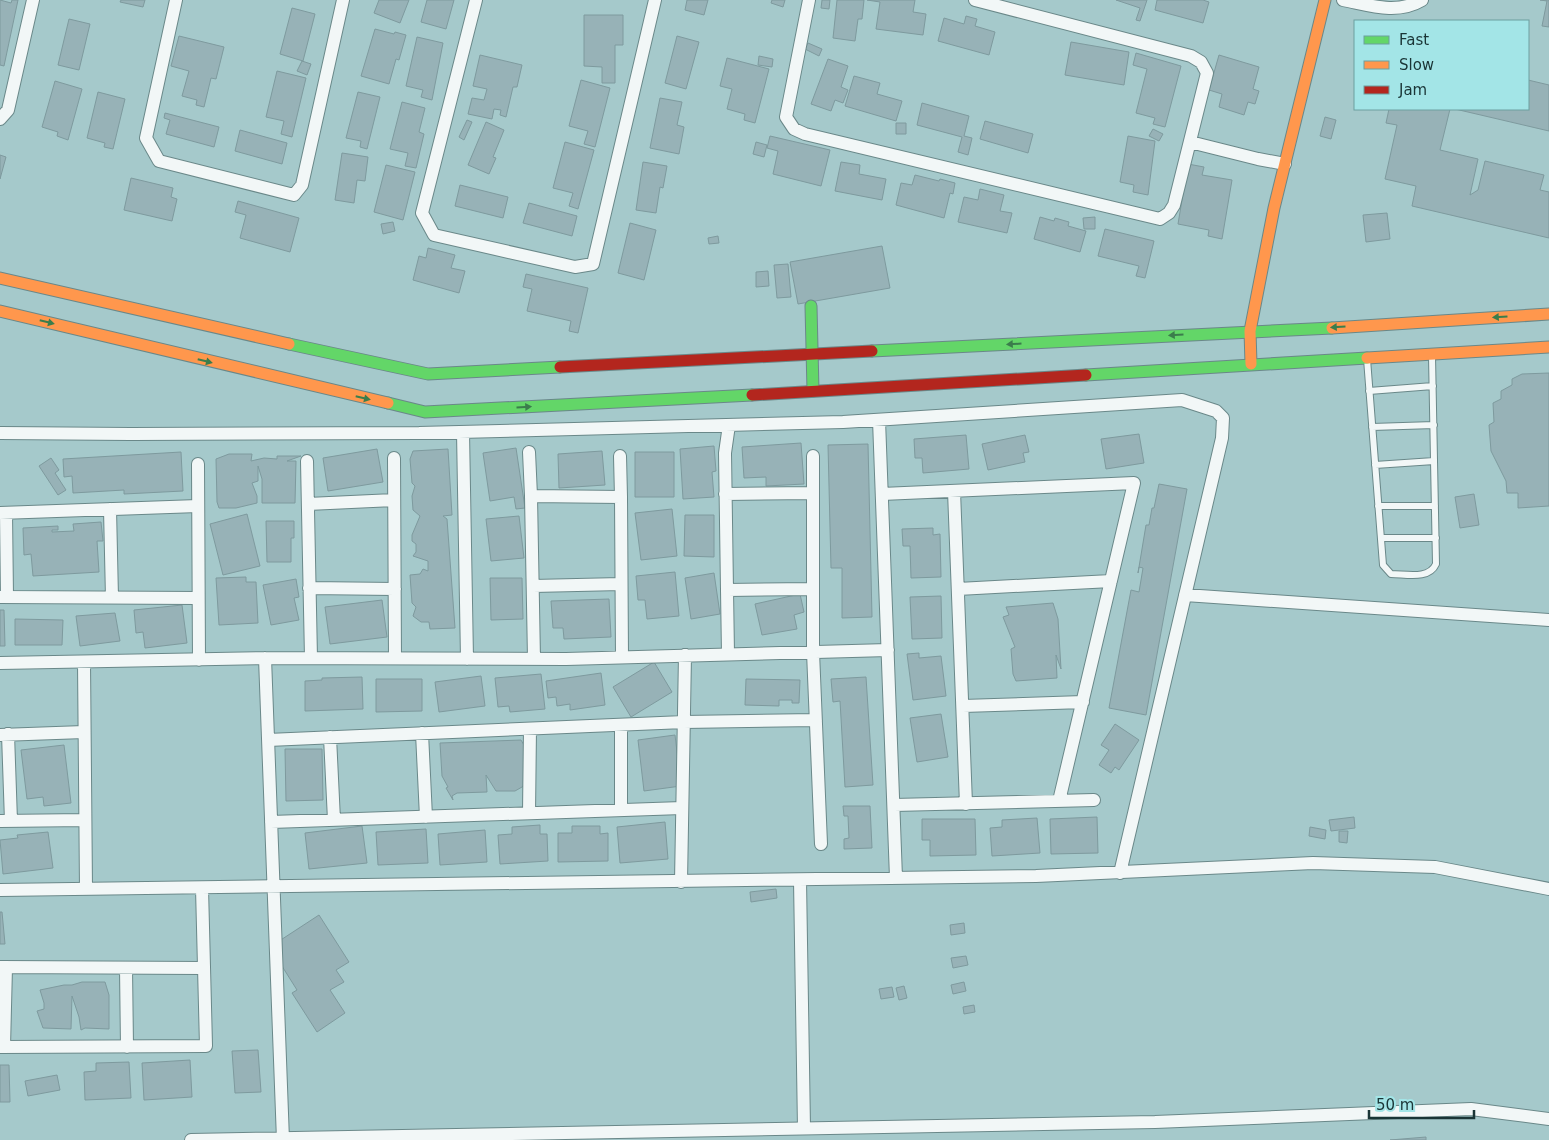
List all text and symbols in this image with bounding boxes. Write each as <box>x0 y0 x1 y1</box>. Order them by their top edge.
legend <box>1354 20 1529 110</box>
text: Fast <box>1399 31 1429 49</box>
text: Slow <box>1399 56 1434 74</box>
text: Jam <box>1398 81 1427 99</box>
one-way arrow <box>1492 314 1508 322</box>
one-way arrow <box>40 319 55 327</box>
one-way arrow <box>1330 323 1346 331</box>
one-way arrow <box>1168 331 1184 339</box>
one-way arrow <box>1005 340 1021 348</box>
one-way arrow <box>198 357 213 365</box>
one-way arrow <box>356 394 371 402</box>
one-way arrow <box>516 402 532 410</box>
scale bar <box>1369 1088 1474 1120</box>
text: 50 m <box>1376 1096 1414 1114</box>

